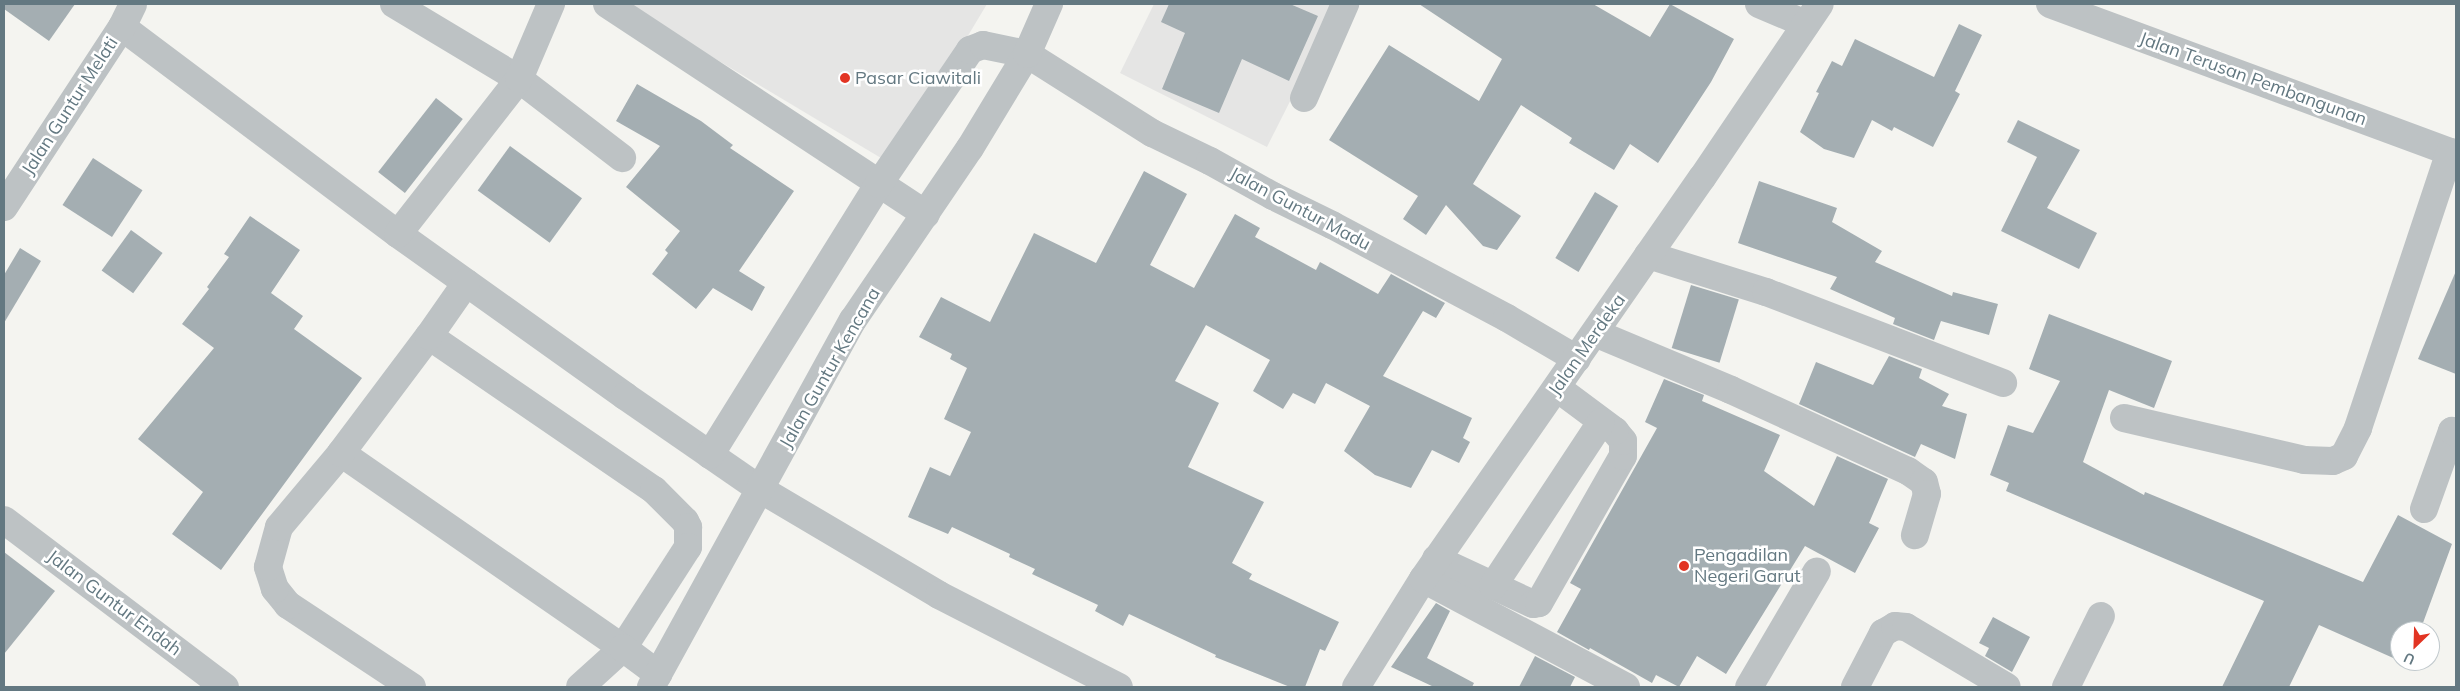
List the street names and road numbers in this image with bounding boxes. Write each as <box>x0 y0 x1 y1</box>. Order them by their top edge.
street label: Jalan Terusan Pembangunan <box>2136 28 2370 130</box>
street label: Jalan Guntur Melati <box>17 33 123 179</box>
street label: Jalan Guntur Madu <box>1226 163 1374 255</box>
street label: Jalan Guntur Kencana <box>775 284 885 452</box>
street label: Jalan Merdeka <box>1544 290 1630 400</box>
street label: Jalan Guntur Endah <box>43 546 185 660</box>

